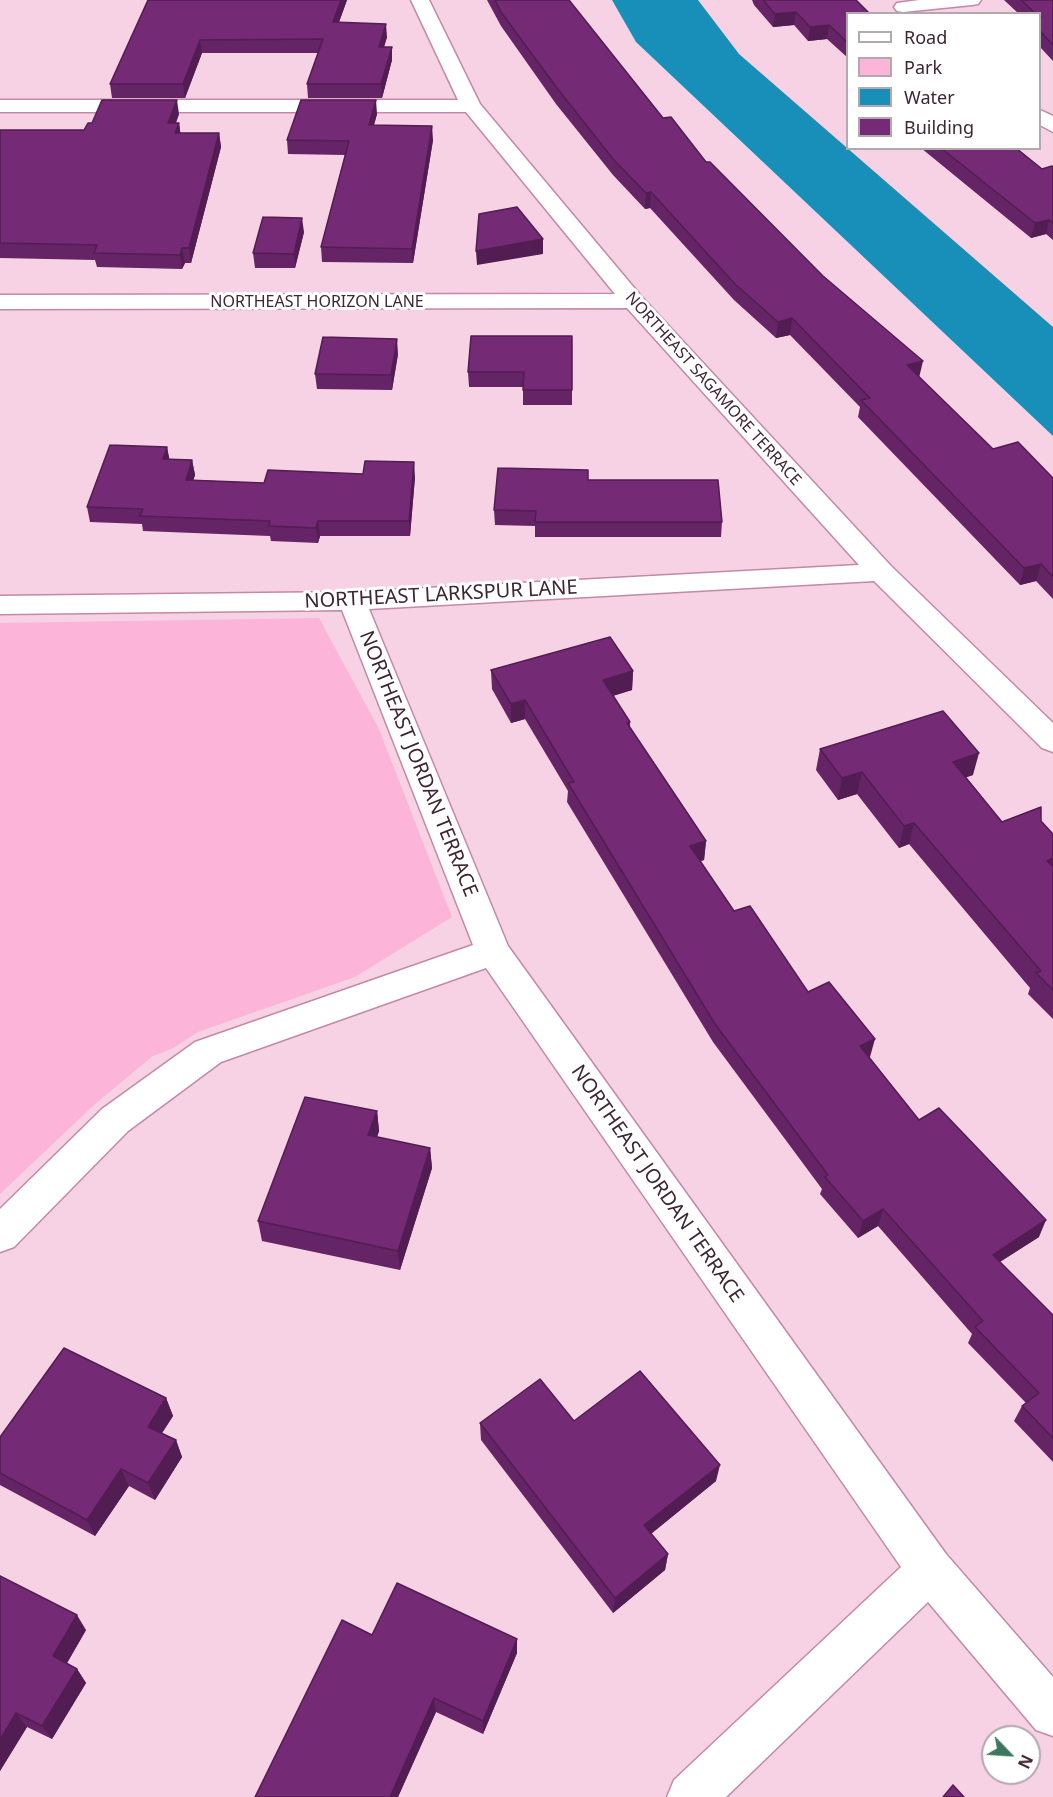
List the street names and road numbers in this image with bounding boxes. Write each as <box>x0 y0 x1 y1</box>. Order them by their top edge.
street label: NORTHEAST SAGAMORE TERRACE <box>621 288 805 490</box>
street label: NORTHEAST HORIZON LANE <box>210 292 424 312</box>
street label: NORTHEAST LARKSPUR LANE <box>304 576 578 614</box>
street label: NORTHEAST JORDAN TERRACE <box>354 628 482 900</box>
street label: NORTHEAST JORDAN TERRACE <box>566 1061 748 1307</box>

